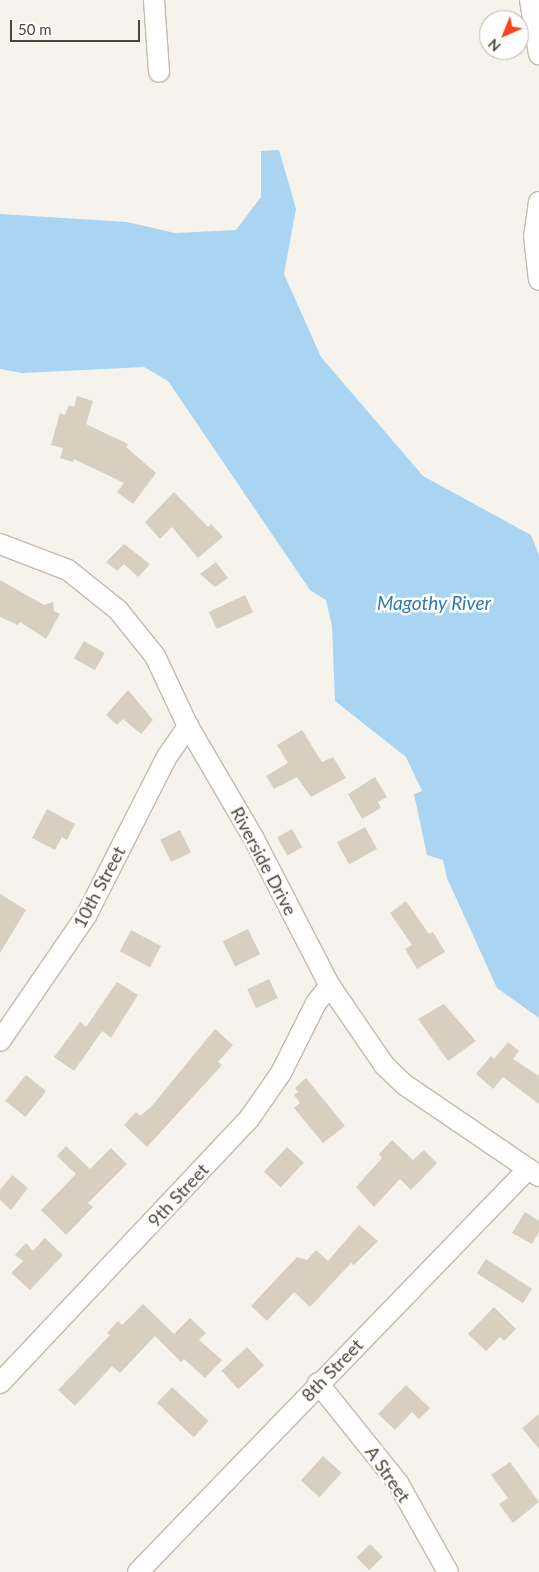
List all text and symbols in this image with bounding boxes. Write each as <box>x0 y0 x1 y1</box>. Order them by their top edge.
scale bar <box>12 10 142 42</box>
north arrow <box>479 10 529 60</box>
text: 50 m <box>18 20 52 38</box>
text: N <box>484 36 504 55</box>
water label: Magothy River <box>377 592 491 614</box>
street label: Riverside Drive <box>226 803 302 919</box>
street label: 10th Street <box>68 842 130 932</box>
street label: 9th Street <box>143 1159 213 1231</box>
street label: 8th Street <box>297 1334 367 1406</box>
street label: A Street <box>361 1442 415 1506</box>

